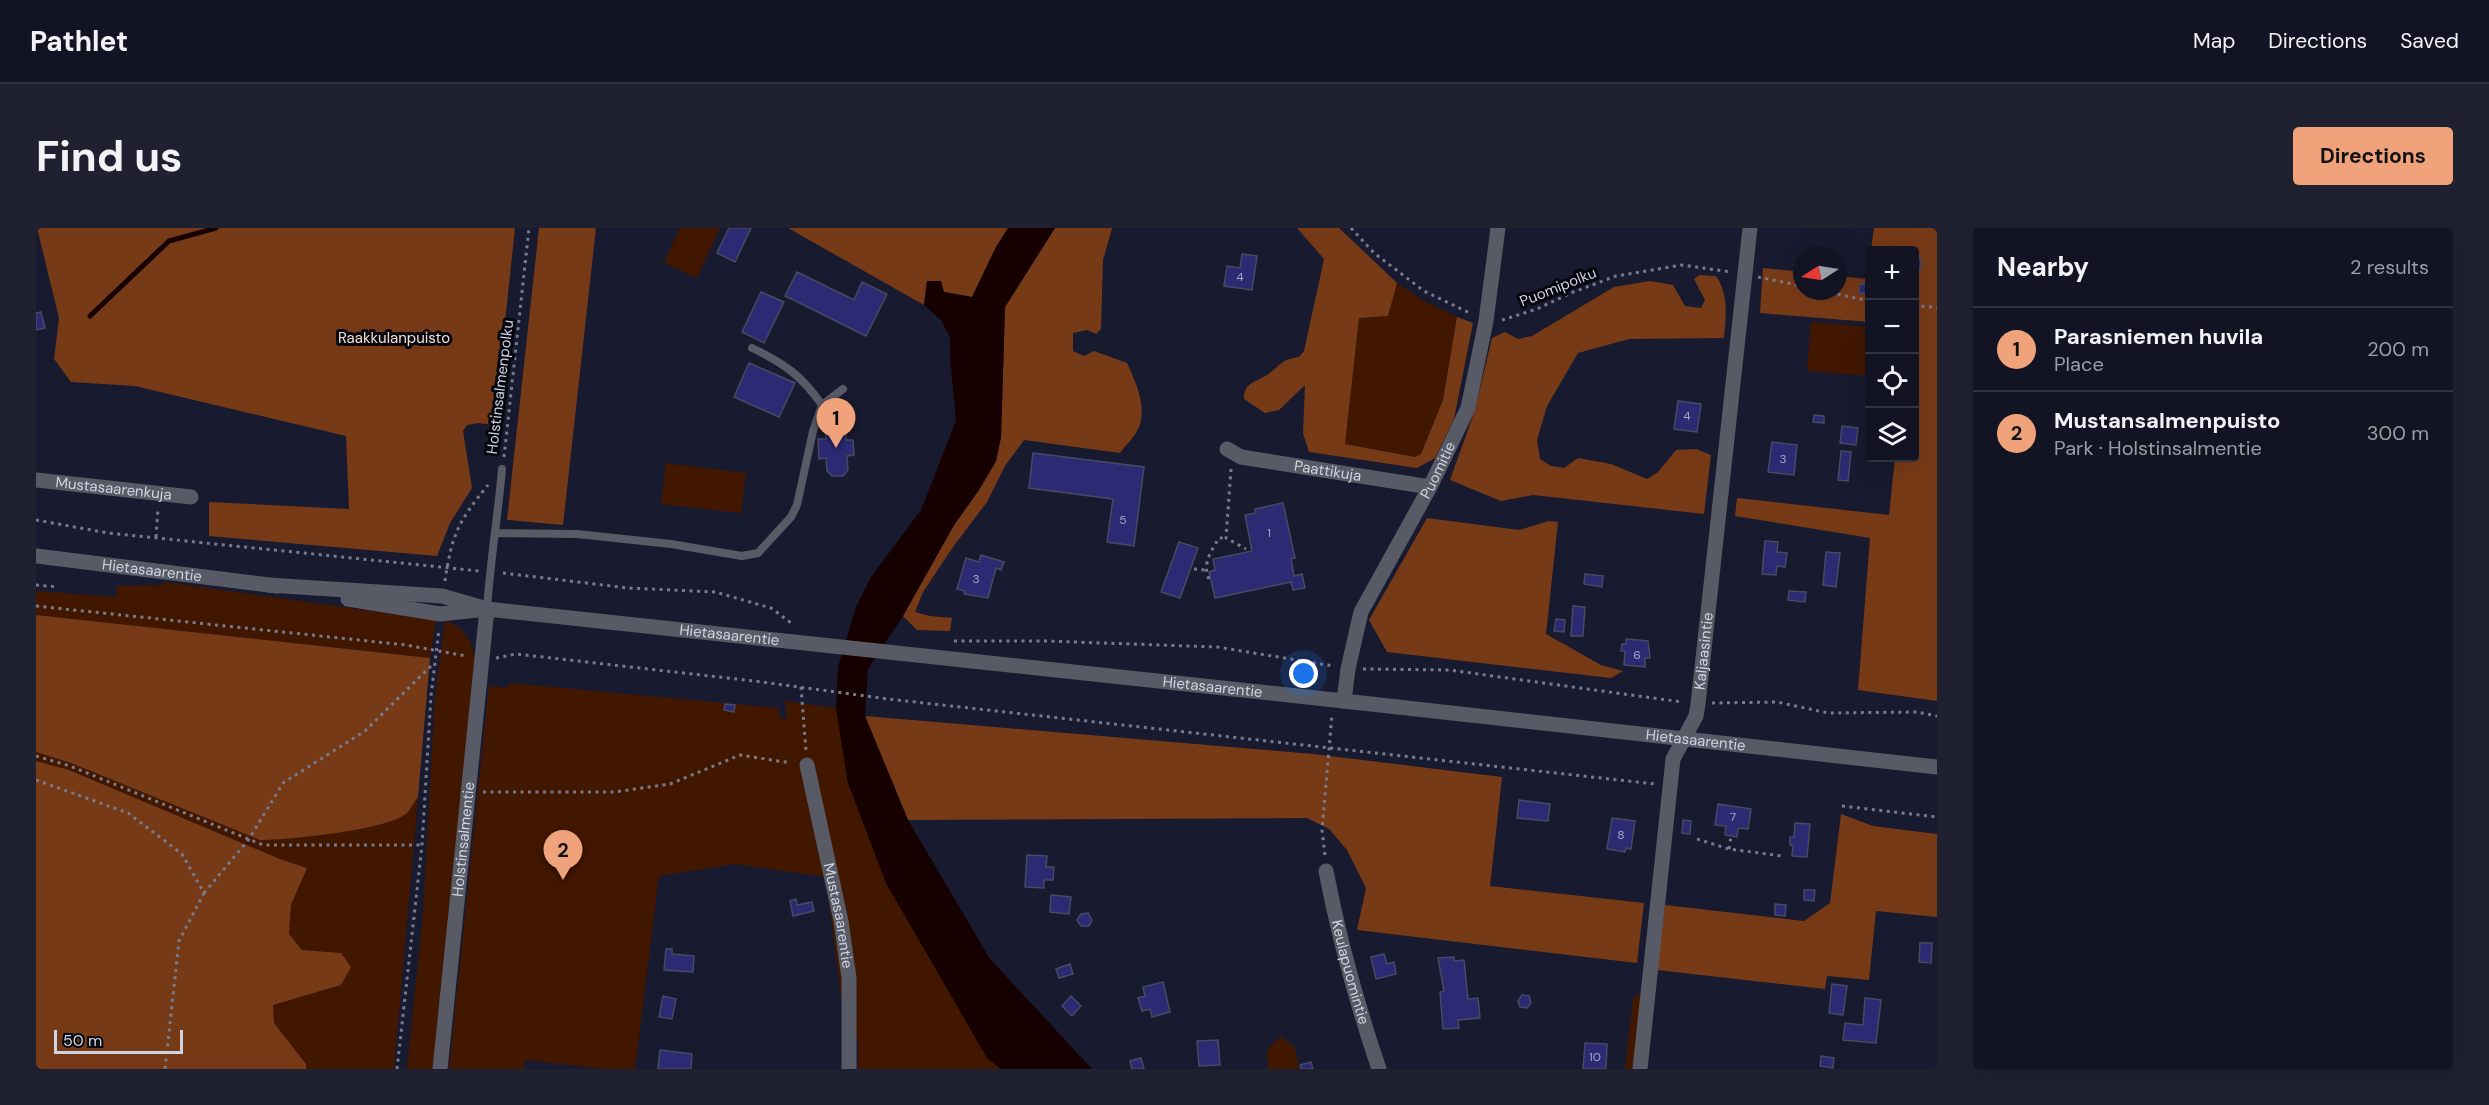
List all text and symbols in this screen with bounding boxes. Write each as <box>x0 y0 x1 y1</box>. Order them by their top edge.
text: Pathlet <box>30 23 128 60</box>
text: Map <box>2193 27 2235 55</box>
text: Directions <box>2268 27 2367 55</box>
text: Saved <box>2400 27 2459 55</box>
button: Directions <box>2293 127 2453 185</box>
text: Find us <box>36 129 182 184</box>
north arrow <box>1793 246 1847 300</box>
map controls <box>1865 246 1919 462</box>
button: + <box>1865 246 1919 300</box>
text: Nearby <box>1997 250 2089 284</box>
text: 2 results <box>2350 254 2429 280</box>
street label: Puomipolku <box>1517 263 1599 311</box>
house number: 4 <box>1236 269 1244 285</box>
button: − <box>1865 300 1919 354</box>
street label: Holstinsalmenpolku <box>482 319 518 455</box>
text: Parasniemen huvila <box>2054 322 2263 351</box>
park label: Raakkulanpuisto <box>338 328 450 348</box>
text: 1 <box>2013 336 2020 362</box>
text: 200 m <box>2367 336 2429 362</box>
text: Place <box>2054 351 2104 377</box>
button: locate <box>1865 354 1919 408</box>
pin: 1 <box>816 398 856 448</box>
text: Mustansalmenpuisto <box>2054 406 2280 435</box>
house number: 4 <box>1683 408 1691 424</box>
button: layers <box>1865 408 1919 462</box>
text: 2 <box>2011 420 2022 446</box>
text: 300 m <box>2367 420 2429 446</box>
text: Park · Holstinsalmentie <box>2054 435 2262 461</box>
street label: Puomitie <box>1415 438 1460 502</box>
house number: 3 <box>1779 451 1787 467</box>
street label: Paattikuja <box>1293 456 1363 486</box>
street label: Mustasaarenkuja <box>54 472 173 505</box>
house number: 5 <box>1119 512 1127 528</box>
house number: 1 <box>1267 525 1271 541</box>
street label: Hietasaarentie <box>101 554 203 587</box>
house number: 3 <box>972 571 980 587</box>
street label: Kaljaasintie <box>1690 611 1718 691</box>
street label: Hietasaarentie <box>678 620 780 650</box>
house number: 6 <box>1633 647 1641 663</box>
your location <box>1289 659 1318 688</box>
street label: Hietasaarentie <box>1162 672 1264 702</box>
street label: Hietasaarentie <box>1645 725 1747 756</box>
street label: Holstinsalmentie <box>448 781 479 898</box>
house number: 7 <box>1730 809 1736 825</box>
house number: 8 <box>1617 827 1625 843</box>
pin: 2 <box>544 830 582 880</box>
street label: Mustasaarentie <box>819 861 858 970</box>
street label: Keulapuomintie <box>1327 918 1374 1027</box>
scale bar <box>54 1027 183 1054</box>
text: 50 m <box>63 1030 102 1051</box>
house number: 10 <box>1589 1049 1601 1065</box>

